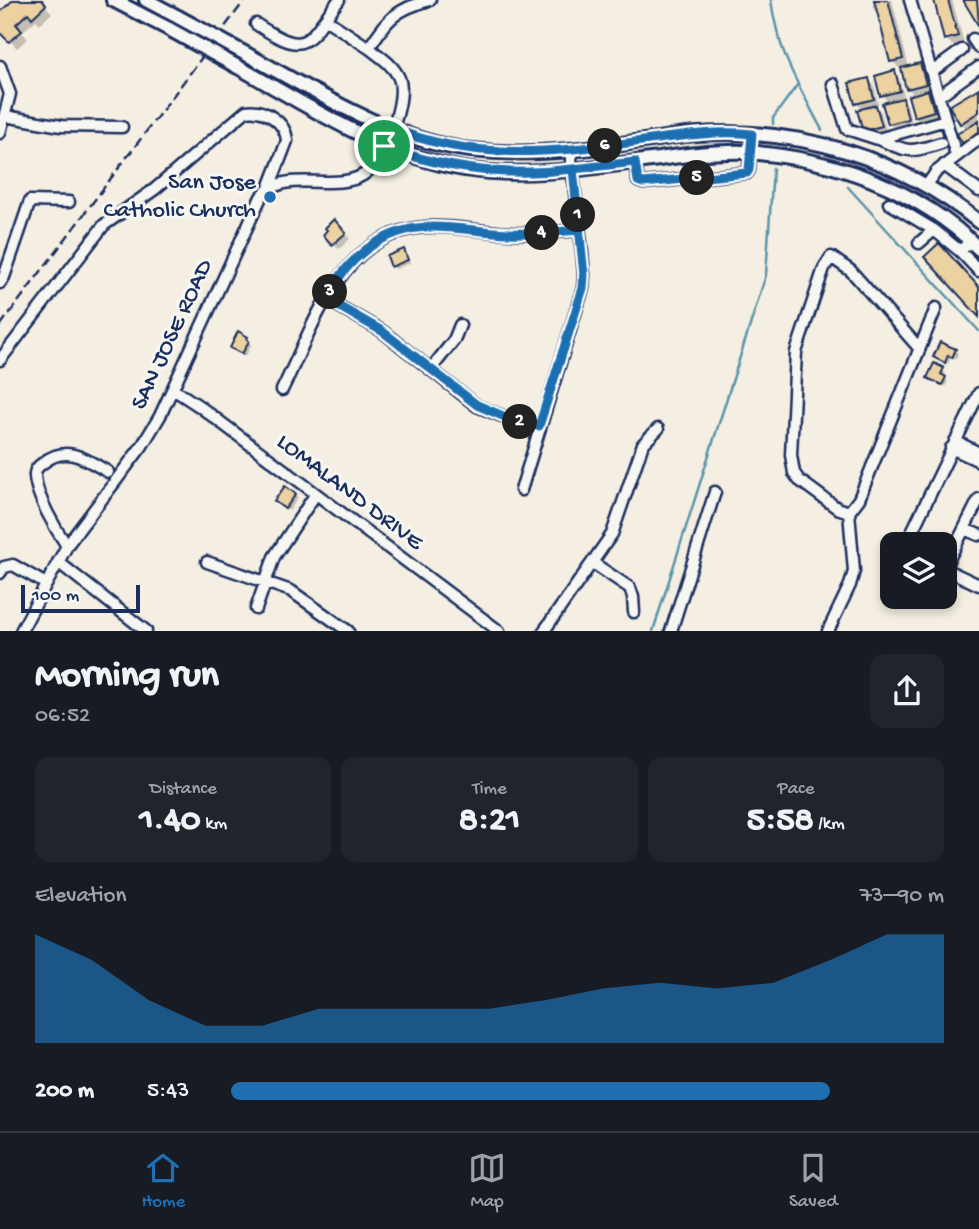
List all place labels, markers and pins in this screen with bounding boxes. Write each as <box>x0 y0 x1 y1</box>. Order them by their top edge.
pin <box>354 116 414 176</box>
pin: 6 <box>588 128 622 164</box>
pin: 5 <box>680 160 714 196</box>
place label: San Jose Catholic Church <box>103 169 257 226</box>
marker: San Jose Catholic Church <box>262 189 278 205</box>
pin: 1 <box>560 198 596 232</box>
pin: 4 <box>524 216 560 250</box>
pin: 3 <box>312 274 348 310</box>
pin: 2 <box>503 404 538 440</box>

